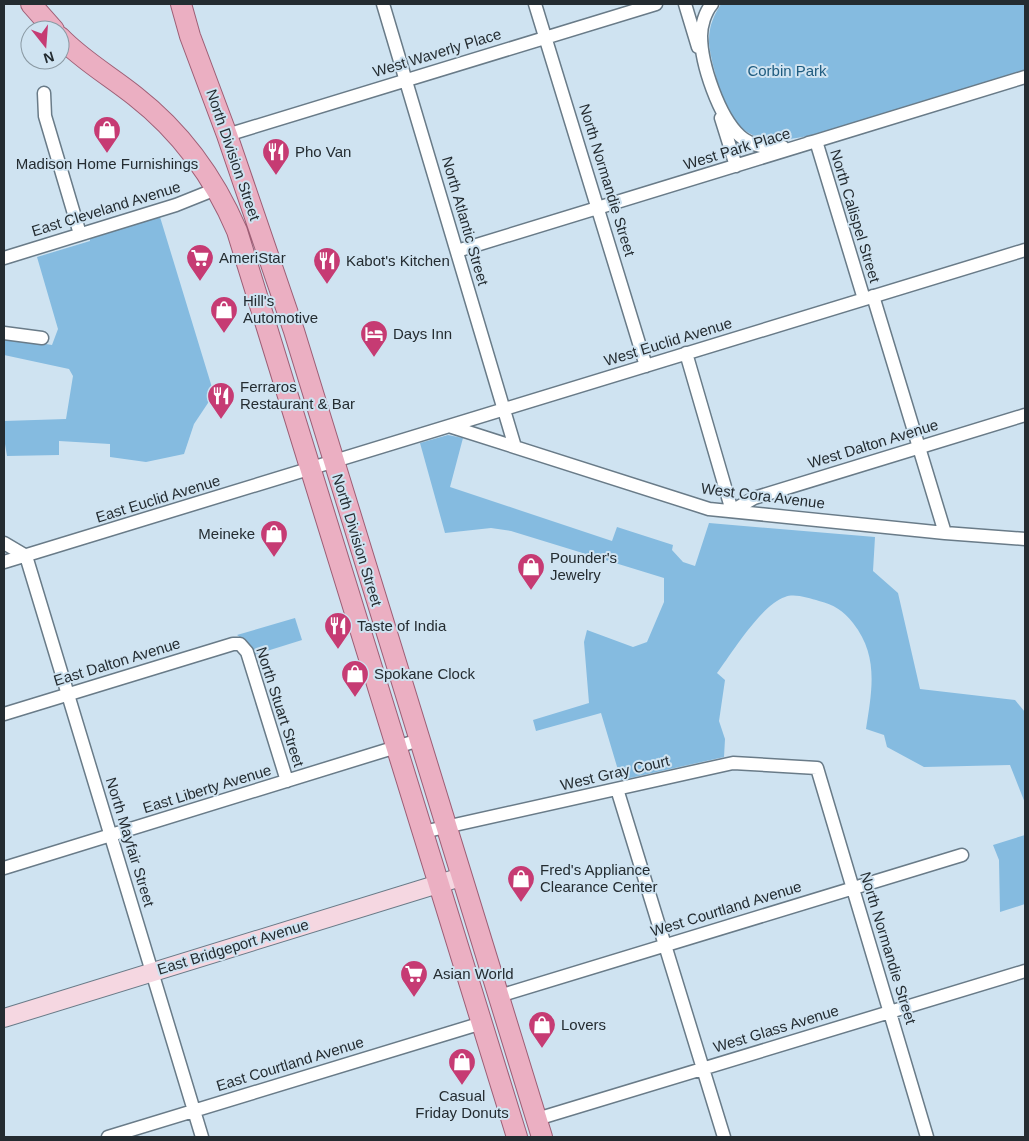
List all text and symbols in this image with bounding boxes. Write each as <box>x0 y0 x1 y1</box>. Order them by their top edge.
north arrow <box>20 20 70 70</box>
street label: West Waverly Place <box>371 25 503 80</box>
text: N <box>42 48 56 67</box>
park label: Corbin Park <box>747 62 827 79</box>
street label: North Division Street <box>203 87 264 223</box>
street label: North Normandie Street <box>576 102 639 259</box>
shop icon: Madison Home Furnishings <box>92 115 122 154</box>
street label: West Park Place <box>681 124 792 173</box>
restaurant icon: Pho Van <box>261 137 291 176</box>
place label: Pho Van <box>295 143 351 160</box>
street label: North Calispel Street <box>827 147 884 285</box>
street label: North Atlantic Street <box>439 154 492 288</box>
place label: Madison Home Furnishings <box>16 155 198 172</box>
street label: East Cleveland Avenue <box>29 178 182 239</box>
supermarket icon: AmeriStar <box>185 243 215 282</box>
restaurant icon: Kabot's Kitchen <box>312 246 342 285</box>
place label: AmeriStar <box>219 249 286 266</box>
place label: Kabot's Kitchen <box>346 252 450 269</box>
place label: Hill's Automotive <box>243 292 318 326</box>
shop icon: Hill's Automotive <box>209 295 239 334</box>
street label: West Euclid Avenue <box>602 314 734 369</box>
hotel icon: Days Inn <box>359 319 389 358</box>
place label: Days Inn <box>393 325 452 342</box>
place label: Ferraros Restaurant & Bar <box>240 378 355 412</box>
restaurant icon: Ferraros Restaurant & Bar <box>206 381 236 420</box>
street label: West Dalton Avenue <box>806 416 940 471</box>
street label: East Euclid Avenue <box>94 472 222 526</box>
street label: North Division Street <box>329 472 386 609</box>
street label: West Cora Avenue <box>700 479 826 512</box>
shop icon: Meineke <box>259 519 289 558</box>
place label: Meineke <box>198 525 255 542</box>
place label: Pounder's Jewelry <box>550 549 617 583</box>
shop icon: Pounder's Jewelry <box>516 552 546 591</box>
restaurant icon: Taste of India <box>323 611 353 650</box>
place label: Taste of India <box>357 617 447 634</box>
street label: East Dalton Avenue <box>51 634 182 689</box>
street label: North Stuart Street <box>253 645 308 770</box>
shop icon: Spokane Clock <box>340 659 370 698</box>
place label: Spokane Clock <box>374 665 475 682</box>
street label: West Gray Court <box>559 752 672 793</box>
street label: East Liberty Avenue <box>141 761 273 816</box>
street label: North Mayfair Street <box>103 775 158 909</box>
place label: Fred's Appliance Clearance Center <box>540 861 658 895</box>
shop icon: Fred's Appliance Clearance Center <box>506 864 536 903</box>
street label: North Normandie Street <box>857 870 920 1027</box>
street label: West Courtland Avenue <box>648 877 803 940</box>
street label: East Bridgeport Avenue <box>155 915 311 978</box>
supermarket icon: Asian World <box>399 959 429 998</box>
place label: Asian World <box>433 965 514 982</box>
street label: West Glass Avenue <box>711 1001 841 1056</box>
shop icon: Lovers <box>527 1010 557 1049</box>
place label: Lovers <box>561 1016 606 1033</box>
street label: East Courtland Avenue <box>214 1033 366 1094</box>
shop icon: Casual Friday Donuts <box>447 1047 477 1086</box>
place label: Casual Friday Donuts <box>415 1087 509 1121</box>

